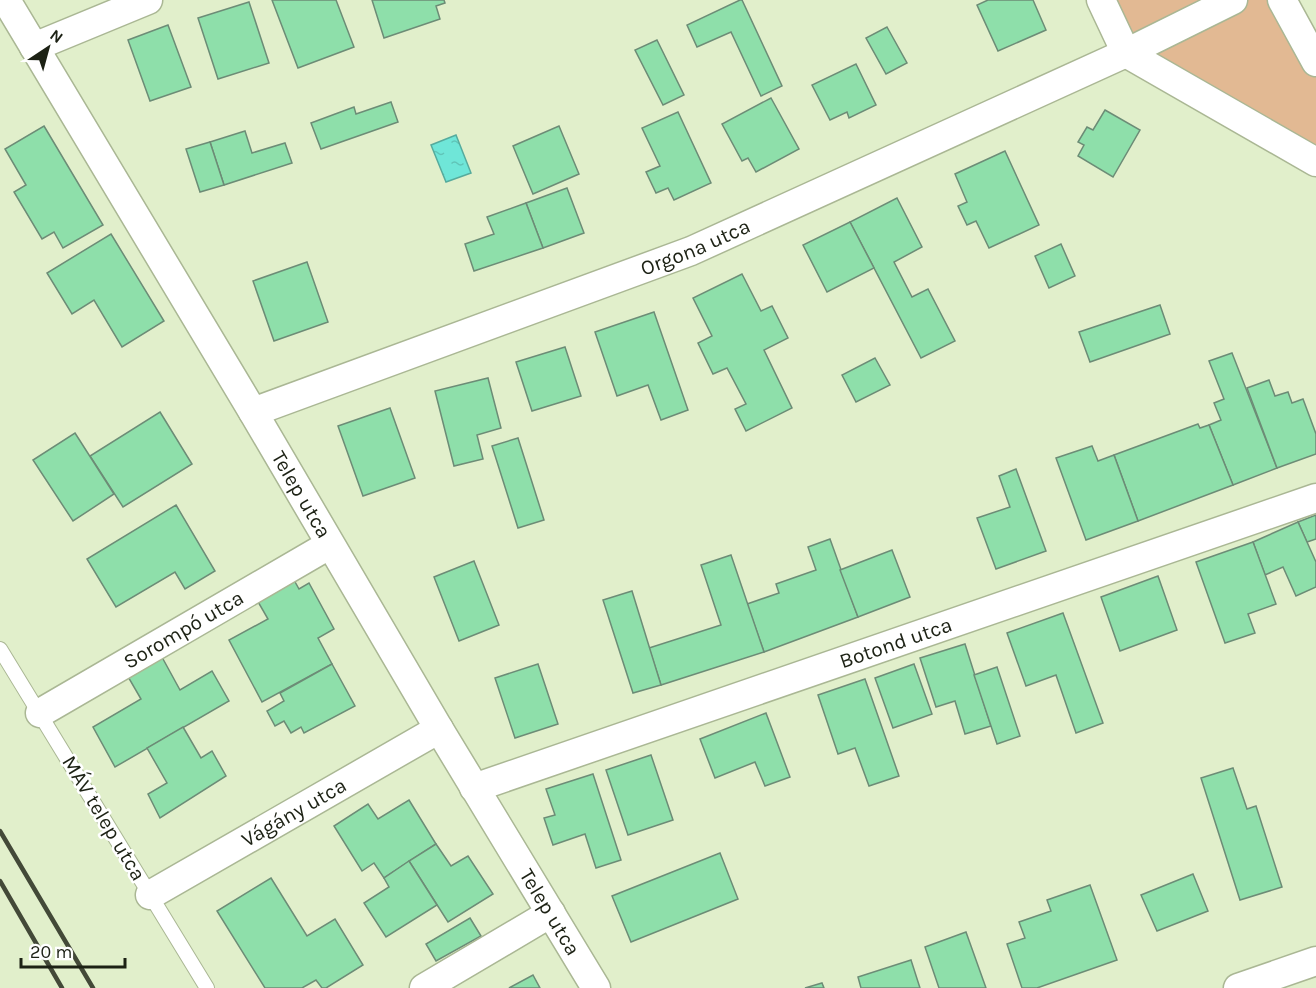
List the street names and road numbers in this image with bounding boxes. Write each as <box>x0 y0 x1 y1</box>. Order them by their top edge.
street label: Orgona utca <box>637 214 754 281</box>
street label: Telep utca <box>267 447 336 542</box>
street label: Sorompó utca <box>119 585 248 674</box>
street label: Botond utca <box>836 612 955 673</box>
street label: MÁV telep utca <box>57 751 151 885</box>
street label: Vágány utca <box>237 773 350 852</box>
street label: Telep utca <box>515 865 585 960</box>

